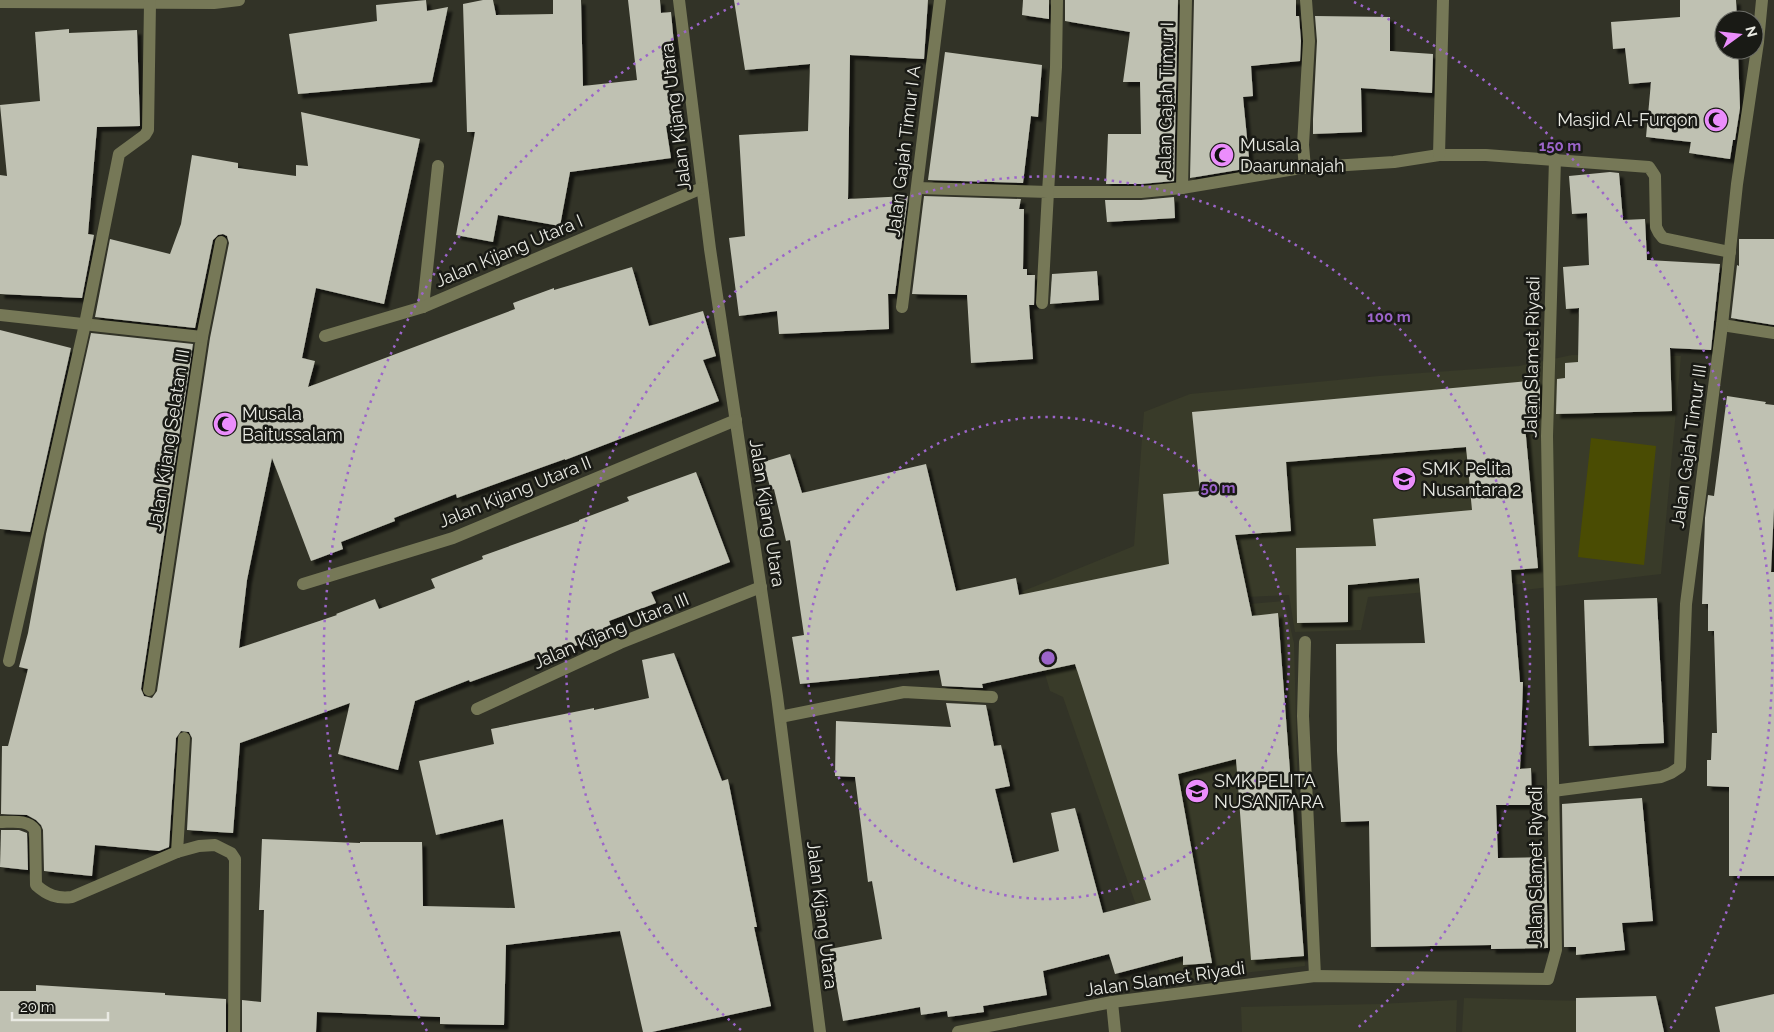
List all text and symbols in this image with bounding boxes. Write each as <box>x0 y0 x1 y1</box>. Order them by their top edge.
north arrow <box>1714 10 1764 60</box>
street label: Jalan Gajah Timur I <box>1154 22 1177 178</box>
text: N <box>1742 24 1761 39</box>
street label: Jalan Kijang Utara <box>656 42 695 192</box>
street label: Jalan Gajah Timur I A <box>883 64 924 238</box>
mosque icon: Masjid Al-Furqon <box>1703 107 1729 133</box>
place label: Masjid Al-Furqon <box>1557 109 1698 130</box>
place label: Musala Daarunnajah <box>1240 134 1345 176</box>
text: 150 m <box>1539 137 1581 155</box>
mosque icon: Musala Daarunnajah <box>1209 142 1235 168</box>
street label: Jalan Kijang Utara I <box>432 210 586 291</box>
street label: Jalan Slamet Riyadi <box>1520 276 1543 438</box>
text: 100 m <box>1367 308 1411 326</box>
street label: Jalan Kijang Selatan III <box>144 347 193 532</box>
street label: Jalan Gajah Timur III <box>1667 363 1710 529</box>
place label: Musala Baitussalam <box>242 403 343 445</box>
mosque icon: Musala Baitussalam <box>212 411 238 437</box>
street label: Jalan Kijang Utara <box>745 438 790 588</box>
street label: Jalan Kijang Utara II <box>435 451 594 532</box>
place label: SMK Pelita Nusantara 2 <box>1422 458 1521 500</box>
school or university icon: SMK Pelita Nusantara 2 <box>1391 466 1417 492</box>
text: 50 m <box>1200 479 1236 497</box>
street label: Jalan Kijang Utara III <box>530 588 692 673</box>
centre of rings <box>1039 649 1057 667</box>
place label: SMK PELITA NUSANTARA <box>1214 770 1324 812</box>
school or university icon: SMK PELITA NUSANTARA <box>1184 778 1210 804</box>
street label: Jalan Slamet Riyadi <box>1525 786 1546 948</box>
street label: Jalan Kijang Utara <box>803 840 842 990</box>
street label: Jalan Slamet Riyadi <box>1084 957 1246 1000</box>
scale bar <box>12 990 109 1022</box>
text: 20 m <box>20 998 55 1016</box>

